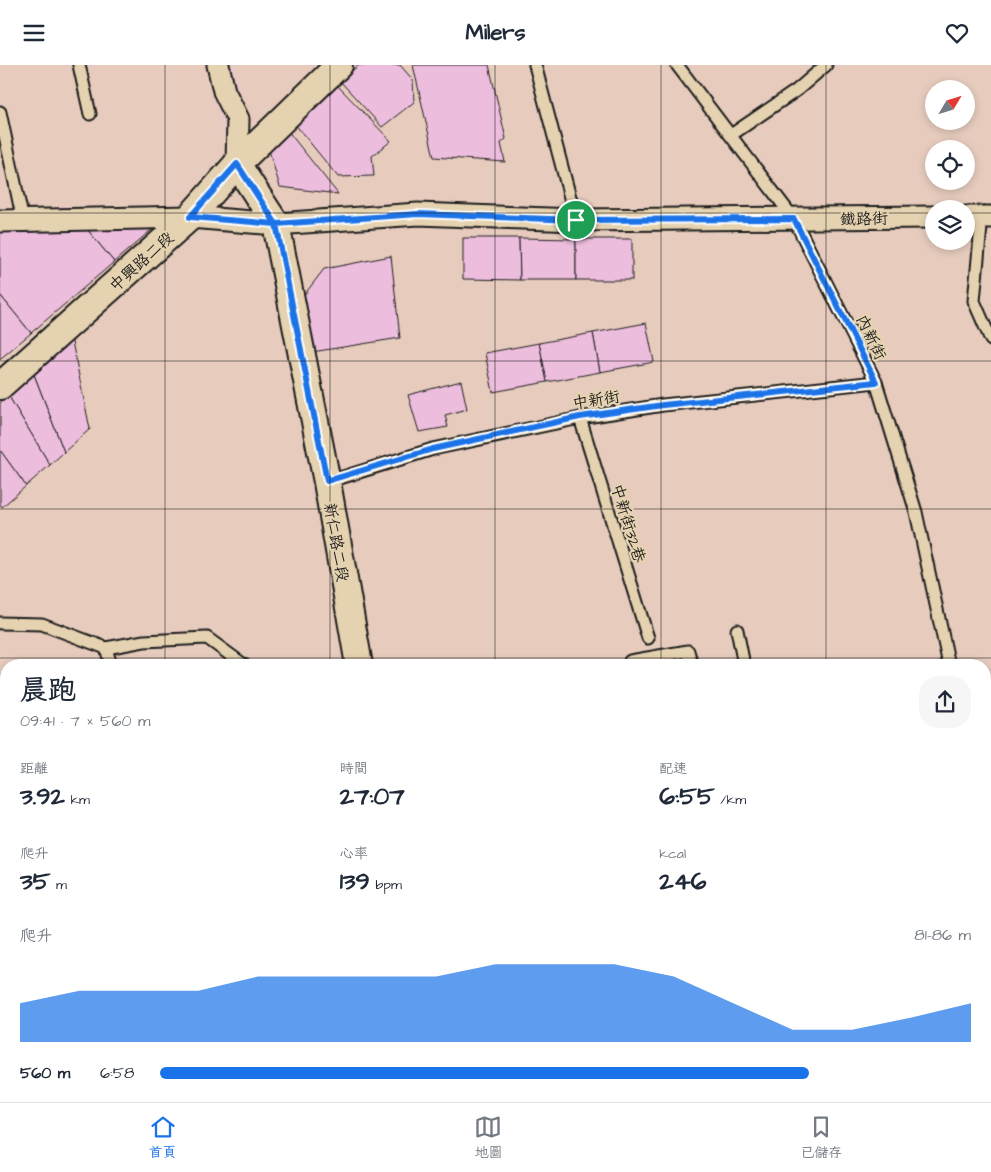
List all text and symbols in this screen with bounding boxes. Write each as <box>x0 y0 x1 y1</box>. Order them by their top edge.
text: Milers <box>465 17 526 48</box>
icon: menu <box>20 19 48 47</box>
icon: heart <box>943 19 971 47</box>
north arrow <box>925 80 975 130</box>
map controls <box>925 80 975 250</box>
button: locate <box>925 140 975 190</box>
pin <box>555 199 597 241</box>
button: layers <box>925 200 975 250</box>
icon: arrive <box>562 206 590 234</box>
street label: 鐵路街 <box>840 208 888 230</box>
street label: 中興路二段 <box>105 227 179 297</box>
street label: 內新街 <box>851 311 892 364</box>
street label: 中新街 <box>571 385 622 415</box>
street label: 中新街32巷 <box>606 481 650 565</box>
street label: 新仁路二段 <box>318 501 354 583</box>
text: 晨跑 <box>20 671 76 710</box>
button: share <box>919 676 971 728</box>
text: 09:41 · 7 × 560 m <box>20 710 150 732</box>
text: 距離 <box>20 759 48 779</box>
text: 時間 <box>340 759 368 779</box>
text: 配速 <box>659 759 687 779</box>
text: 3.92 <box>20 779 65 814</box>
text: 27:07 <box>340 779 405 814</box>
text: 6:55 <box>659 779 715 814</box>
text: km <box>65 790 90 810</box>
text: /km <box>715 790 746 810</box>
text: 爬升 <box>20 844 48 864</box>
text: 心率 <box>340 844 368 864</box>
text: kcal <box>659 844 686 864</box>
text: 35 <box>20 864 50 899</box>
text: 139 <box>340 864 370 899</box>
text: 246 <box>659 864 706 899</box>
text: m <box>50 875 67 895</box>
text: bpm <box>370 875 402 895</box>
text: 81–86 m <box>914 924 971 946</box>
text: 爬升 <box>20 925 52 947</box>
text: 560 m <box>20 1062 70 1084</box>
text: 6:58 <box>100 1062 134 1084</box>
tab: 首頁 <box>149 1113 177 1163</box>
tab: 地圖 <box>474 1113 502 1163</box>
tab: 已儲存 <box>800 1113 842 1163</box>

